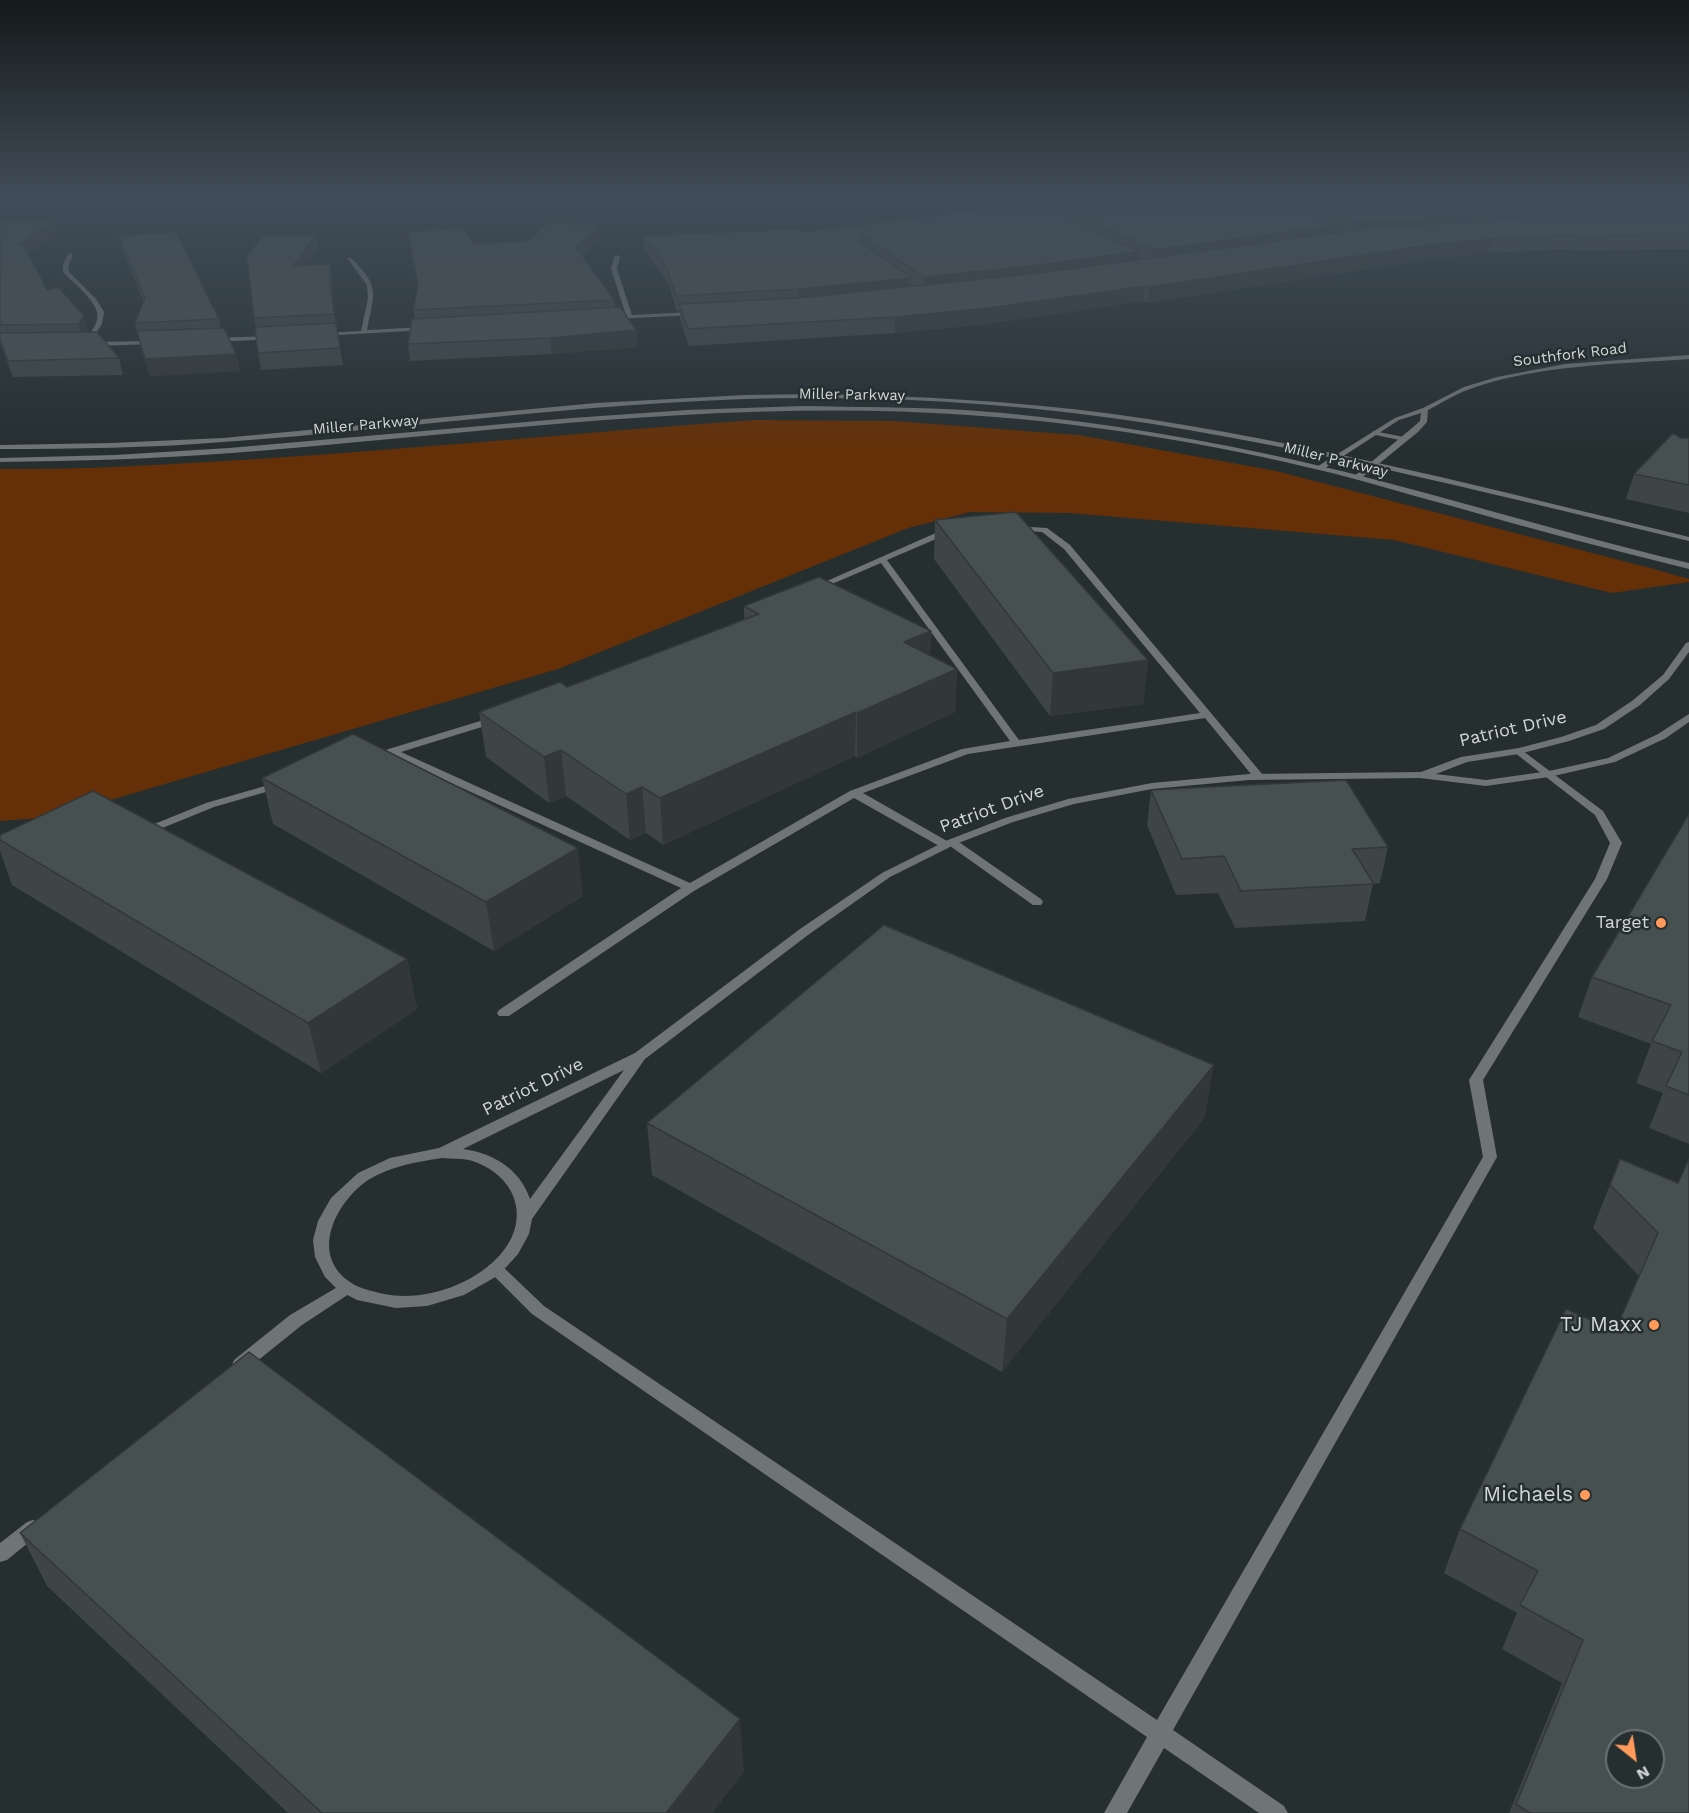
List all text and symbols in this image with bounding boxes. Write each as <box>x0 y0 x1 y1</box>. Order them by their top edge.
street label: Southfork Road <box>1512 339 1628 371</box>
street label: Miller Parkway <box>799 385 905 405</box>
street label: Miller Parkway <box>312 411 420 439</box>
street label: Miller Parkway <box>1282 438 1390 482</box>
street label: Patriot Drive <box>1457 706 1569 752</box>
street label: Patriot Drive <box>937 780 1047 838</box>
place label: Target <box>1596 912 1649 934</box>
marker: Target <box>1654 916 1668 930</box>
street label: Patriot Drive <box>479 1053 587 1121</box>
place label: TJ Maxx <box>1560 1312 1642 1338</box>
marker: TJ Maxx <box>1647 1318 1661 1332</box>
place label: Michaels <box>1483 1482 1573 1508</box>
marker: Michaels <box>1578 1488 1592 1502</box>
north arrow <box>1605 1729 1665 1789</box>
text: N <box>1633 1762 1653 1784</box>

